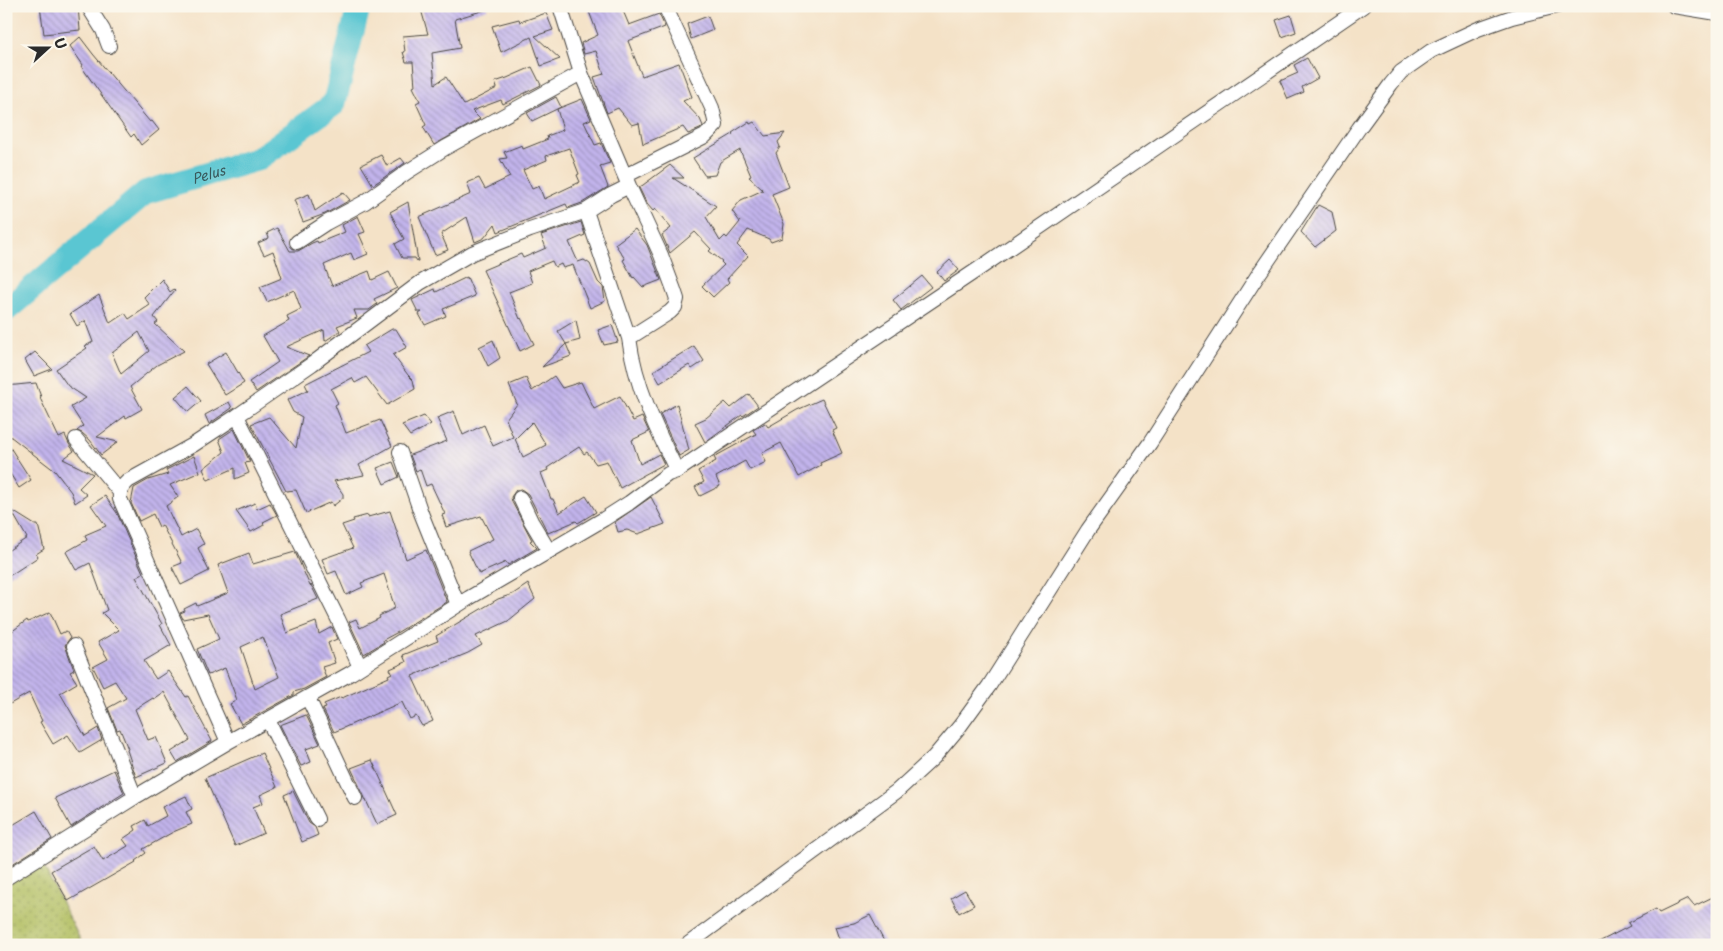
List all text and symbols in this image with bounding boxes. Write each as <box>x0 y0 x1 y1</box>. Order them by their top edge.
north arrow <box>22 22 72 72</box>
text: U <box>49 34 72 52</box>
water label: Pelus <box>189 158 229 189</box>

